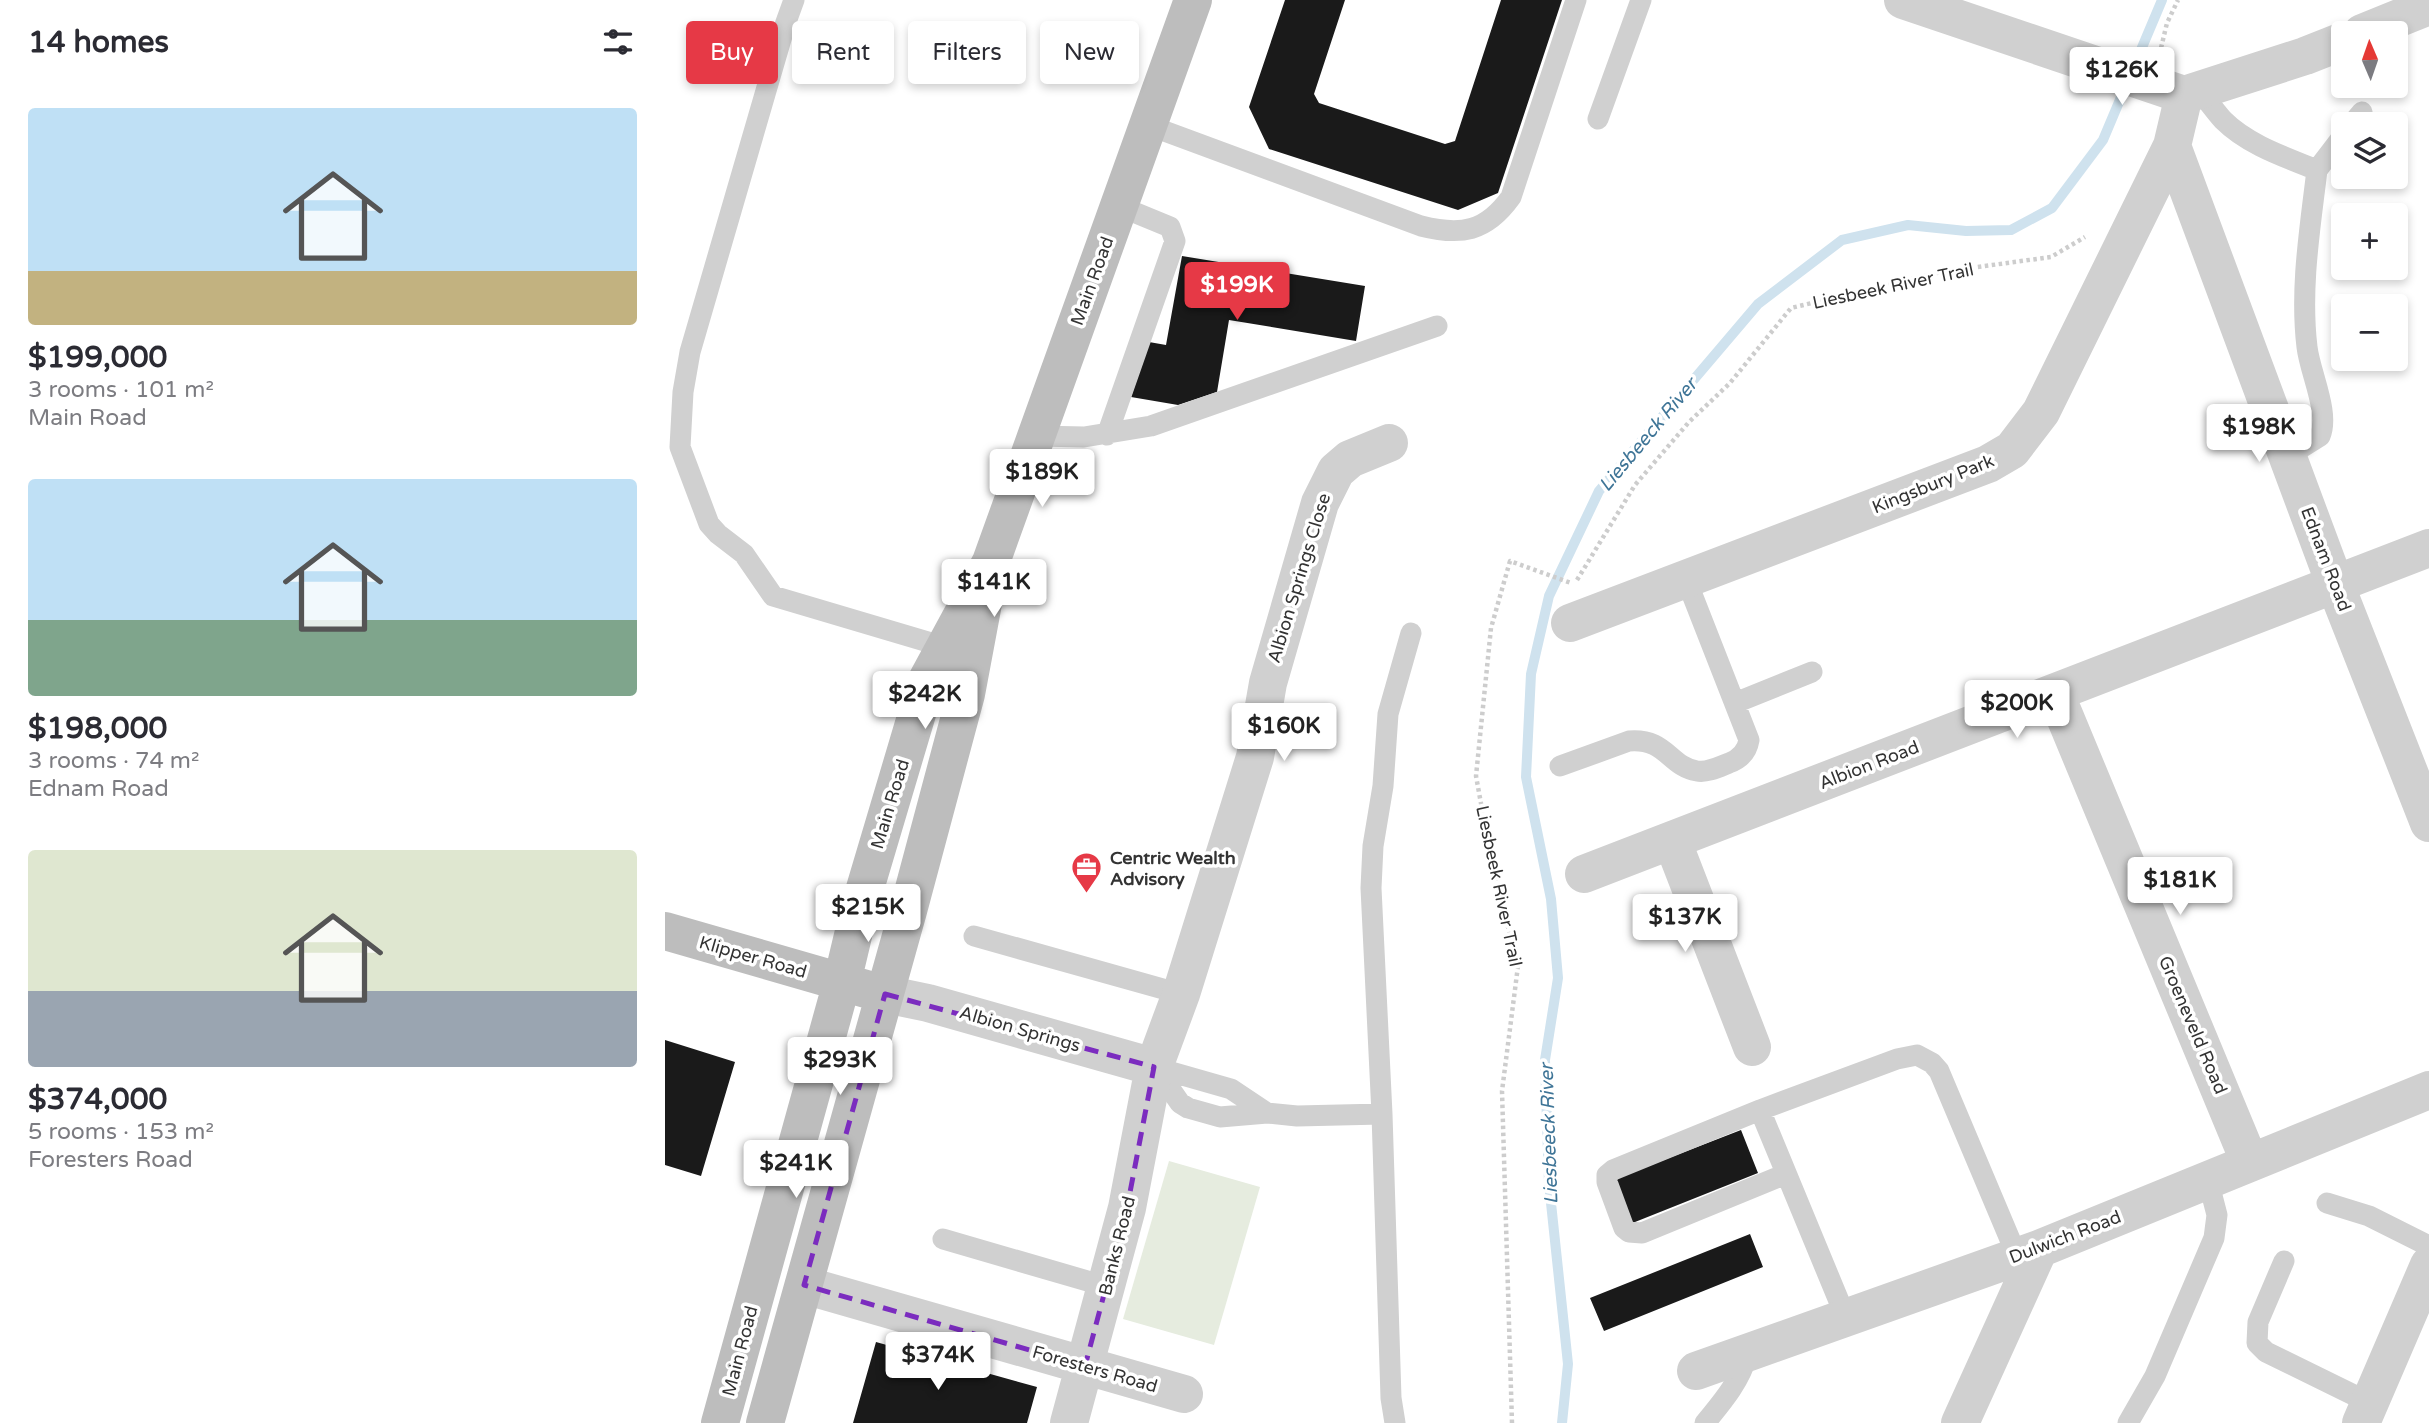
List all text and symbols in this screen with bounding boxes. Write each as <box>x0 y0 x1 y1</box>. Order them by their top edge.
chip: Buy <box>686 21 778 84</box>
chip: Rent <box>792 21 894 84</box>
chip: Filters <box>908 21 1026 84</box>
chip: New <box>1040 21 1139 84</box>
north arrow <box>2331 21 2408 98</box>
map controls <box>2331 21 2408 371</box>
icon: filters <box>599 23 637 61</box>
text: 14 homes <box>28 24 169 61</box>
pin: $126K <box>2073 48 2171 107</box>
text: $126K <box>2086 56 2158 84</box>
button: layers <box>2331 112 2408 189</box>
icon: home <box>270 153 396 279</box>
button: + <box>2331 203 2408 280</box>
street label: Main Road <box>1066 234 1118 328</box>
street label: Liesbeek River Trail <box>1810 258 1976 314</box>
pin: $199K <box>1188 262 1286 322</box>
text: $199K <box>1201 271 1273 299</box>
button: − <box>2331 294 2408 371</box>
text: $199,000 <box>28 339 167 376</box>
water label: Liesbeeck River <box>1594 372 1703 496</box>
text: 3 rooms · 101 m² <box>28 376 214 404</box>
text: Main Road <box>28 404 147 432</box>
pin: $198K <box>2210 405 2308 464</box>
text: $198K <box>2223 413 2295 441</box>
pin: $189K <box>993 449 1091 509</box>
street label: Kingsbury Park <box>1869 449 1997 518</box>
text: $189K <box>1006 458 1078 486</box>
street label: Albion Springs Close <box>1263 490 1335 666</box>
street label: Ednam Road <box>2296 504 2356 614</box>
icon: home <box>270 524 396 650</box>
pin: $141K <box>945 560 1043 619</box>
text: $141K <box>958 568 1030 596</box>
pin: $242K <box>876 672 974 731</box>
text: $242K <box>889 680 961 708</box>
pin: $200K <box>1968 680 2066 740</box>
text: $200K <box>1981 689 2053 717</box>
pin: $160K <box>1235 704 1333 763</box>
text: $198,000 <box>28 710 167 747</box>
text: $160K <box>1248 712 1320 740</box>
street label: Albion Road <box>1816 736 1922 794</box>
text: 3 rooms · 74 m² <box>28 747 199 775</box>
street label: Main Road <box>866 756 914 852</box>
text: Ednam Road <box>28 775 169 803</box>
street label: Liesbeek River Trail <box>1471 803 1527 969</box>
place label: Centric Wealth Advisory <box>1110 847 1236 890</box>
office icon: Centric Wealth Advisory <box>1070 851 1104 895</box>
pin: $181K <box>2131 858 2229 917</box>
text: $181K <box>2144 866 2216 894</box>
pin: $215K <box>819 884 917 944</box>
text: $215K <box>832 893 904 921</box>
pin: $137K <box>1636 894 1734 954</box>
icon: home <box>270 895 396 1021</box>
text: $137K <box>1649 903 1721 931</box>
street label: Klipper Road <box>697 931 809 983</box>
street label: Groeneveld Road <box>2154 953 2232 1097</box>
street label: Albion Springs <box>957 1001 1083 1057</box>
pin: $293K <box>791 1038 889 1097</box>
text: $293K <box>804 1046 876 1074</box>
water label: Liesbeeck River <box>1535 1061 1562 1205</box>
text: $374,000 <box>28 1081 167 1118</box>
text: 5 rooms · 153 m² <box>28 1118 214 1146</box>
pin: $241K <box>747 1140 845 1200</box>
text: Foresters Road <box>28 1146 193 1174</box>
text: $241K <box>760 1149 832 1177</box>
street label: Banks Road <box>1094 1194 1140 1298</box>
street label: Dulwich Road <box>2006 1206 2124 1268</box>
street label: Main Road <box>717 1303 763 1399</box>
pin: $374K <box>889 1332 987 1392</box>
text: $374K <box>902 1341 974 1369</box>
street label: Foresters Road <box>1030 1341 1160 1397</box>

